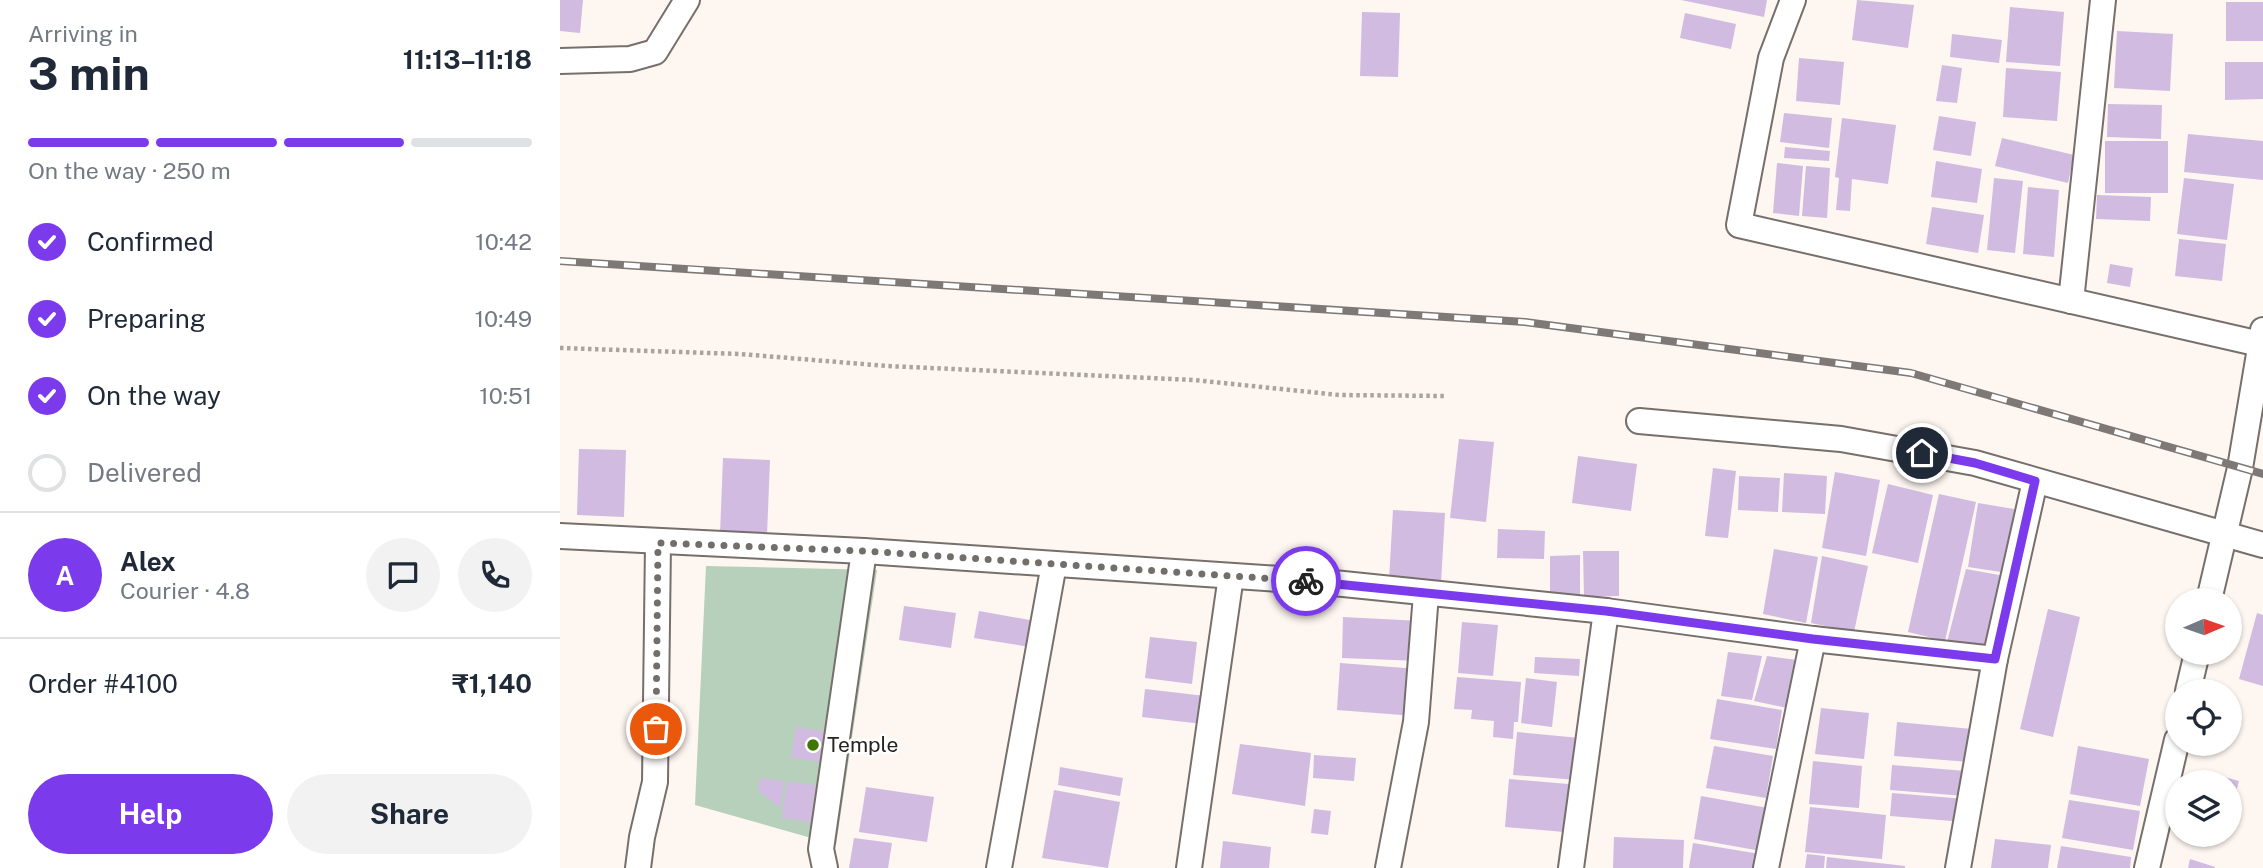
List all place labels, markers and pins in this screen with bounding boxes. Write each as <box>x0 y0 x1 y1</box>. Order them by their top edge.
pin <box>1892 423 1952 483</box>
pin <box>626 699 686 759</box>
place label: Temple <box>827 732 898 757</box>
marker: Temple <box>805 737 821 753</box>

